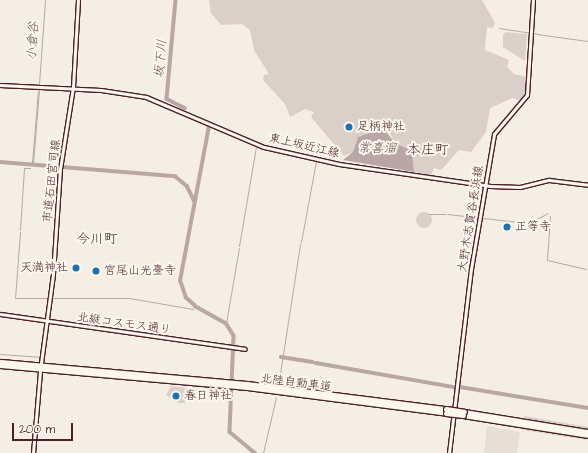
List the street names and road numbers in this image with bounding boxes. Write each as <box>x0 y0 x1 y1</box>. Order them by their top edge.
street label: 東上坂近江線 <box>267 131 341 161</box>
street label: 市道石田宮司線 <box>40 138 64 224</box>
street label: 大野木志賀谷長浜線 <box>455 165 487 273</box>
street label: 北縦コスモス通り <box>75 310 173 338</box>
street label: 北陸自動車道 <box>259 371 333 395</box>

